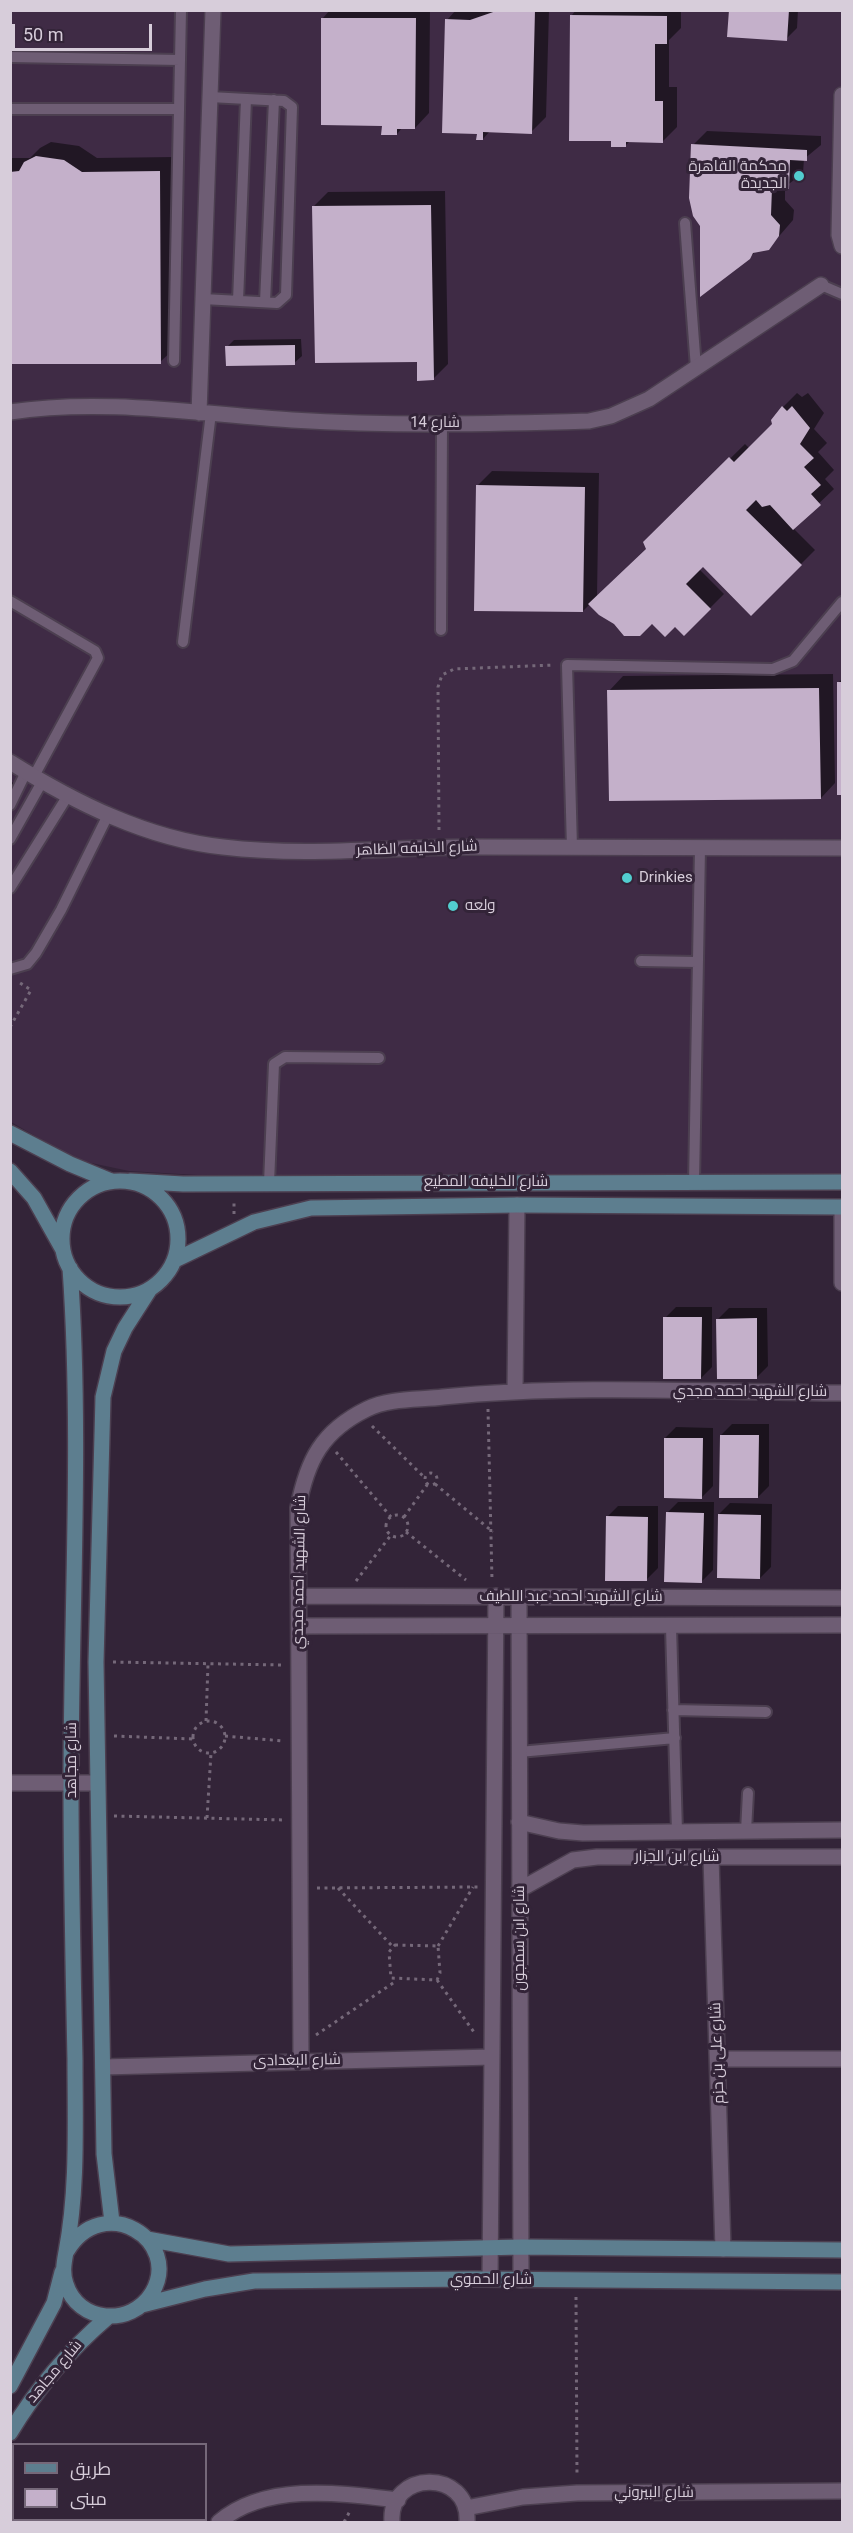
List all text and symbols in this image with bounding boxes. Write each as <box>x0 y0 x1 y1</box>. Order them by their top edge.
scale bar <box>15 12 154 50</box>
text: 50 m <box>23 24 63 45</box>
place label: محكمة القاهرة الجديدة <box>689 158 787 193</box>
marker: محكمة القاهرة الجديدة <box>792 169 806 183</box>
street label: شارع 14 <box>410 414 460 432</box>
street label: شارع الخليفه الظاهر <box>356 838 478 860</box>
place label: Drinkies <box>639 869 693 887</box>
marker: Drinkies <box>620 871 634 885</box>
place label: ولعه <box>465 897 496 915</box>
marker: ولعه <box>446 899 460 913</box>
street label: شارع الخليفه المطيع <box>424 1173 548 1191</box>
street label: شارع الشهيد احمد مجدي <box>673 1383 827 1401</box>
street label: شارع الشهيد احمد مجدي <box>290 1495 310 1649</box>
street label: شارع الشهيد احمد عبد اللطيف <box>479 1588 663 1606</box>
street label: شارع مجاهد <box>63 1722 81 1798</box>
street label: شارع ابن الجزار <box>635 1848 719 1866</box>
street label: شارع ابن سمجون <box>511 1885 529 1991</box>
street label: شارع على بن حزم <box>707 2002 729 2104</box>
street label: شارع البغدادى <box>253 2051 341 2071</box>
street label: شارع الحموي <box>450 2271 532 2289</box>
street label: شارع مجاهد <box>24 2337 86 2407</box>
legend <box>12 2443 207 2521</box>
text: طريق <box>70 2458 111 2479</box>
street label: شارع البيروني <box>614 2484 694 2502</box>
text: مبنى <box>70 2488 107 2509</box>

